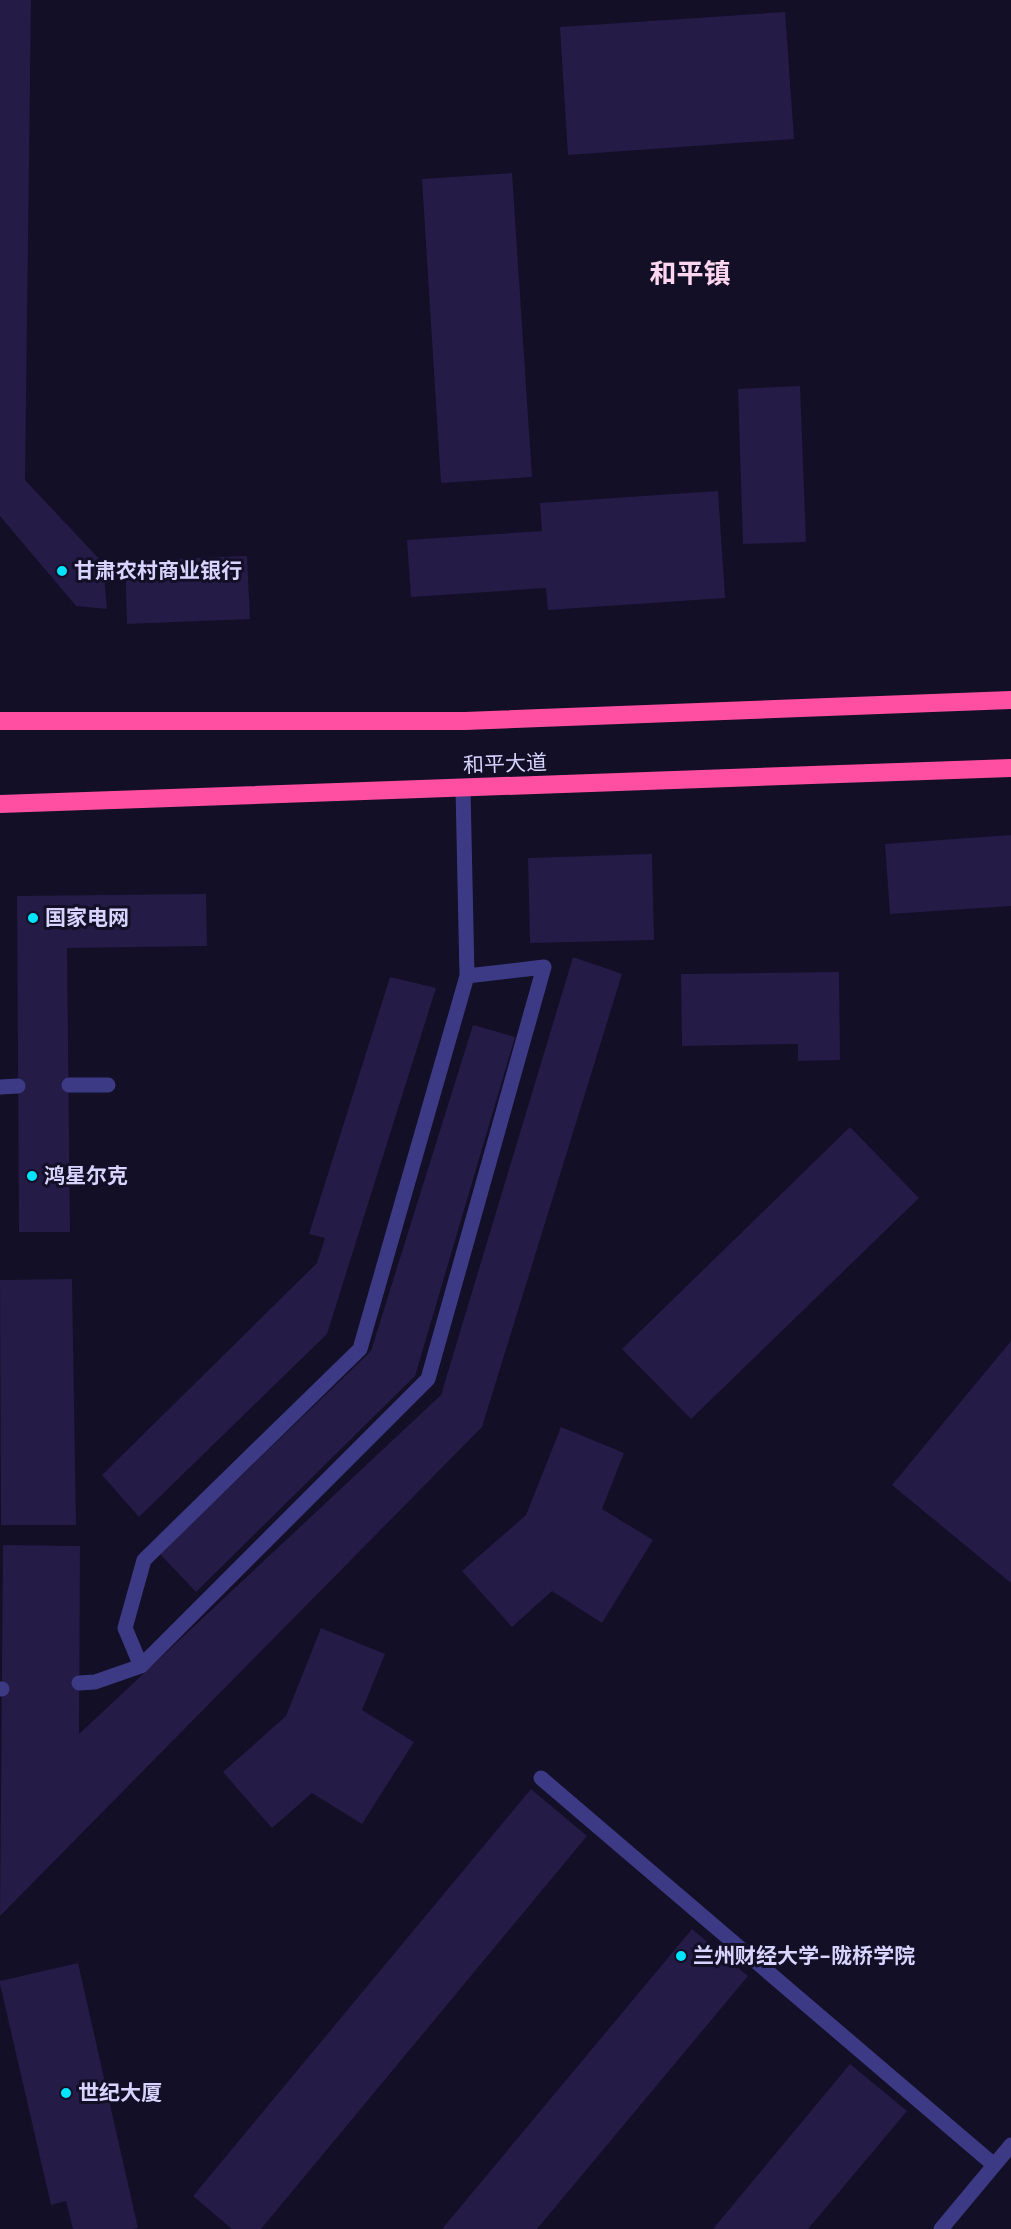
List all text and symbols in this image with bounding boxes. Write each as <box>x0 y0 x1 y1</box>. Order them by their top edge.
district label: 和平镇 <box>650 256 731 291</box>
place label: 甘肃农村商业银行 <box>74 557 242 585</box>
marker: 甘肃农村商业银行 <box>55 564 69 578</box>
street label: 和平大道 <box>463 749 547 779</box>
place label: 国家电网 <box>45 904 129 932</box>
marker: 国家电网 <box>26 911 40 925</box>
place label: 鸿星尔克 <box>44 1162 128 1190</box>
marker: 鸿星尔克 <box>25 1169 39 1183</box>
place label: 兰州财经大学-陇桥学院 <box>693 1942 915 1970</box>
marker: 兰州财经大学-陇桥学院 <box>674 1949 688 1963</box>
place label: 世纪大厦 <box>78 2079 162 2107</box>
marker: 世纪大厦 <box>59 2086 73 2100</box>

